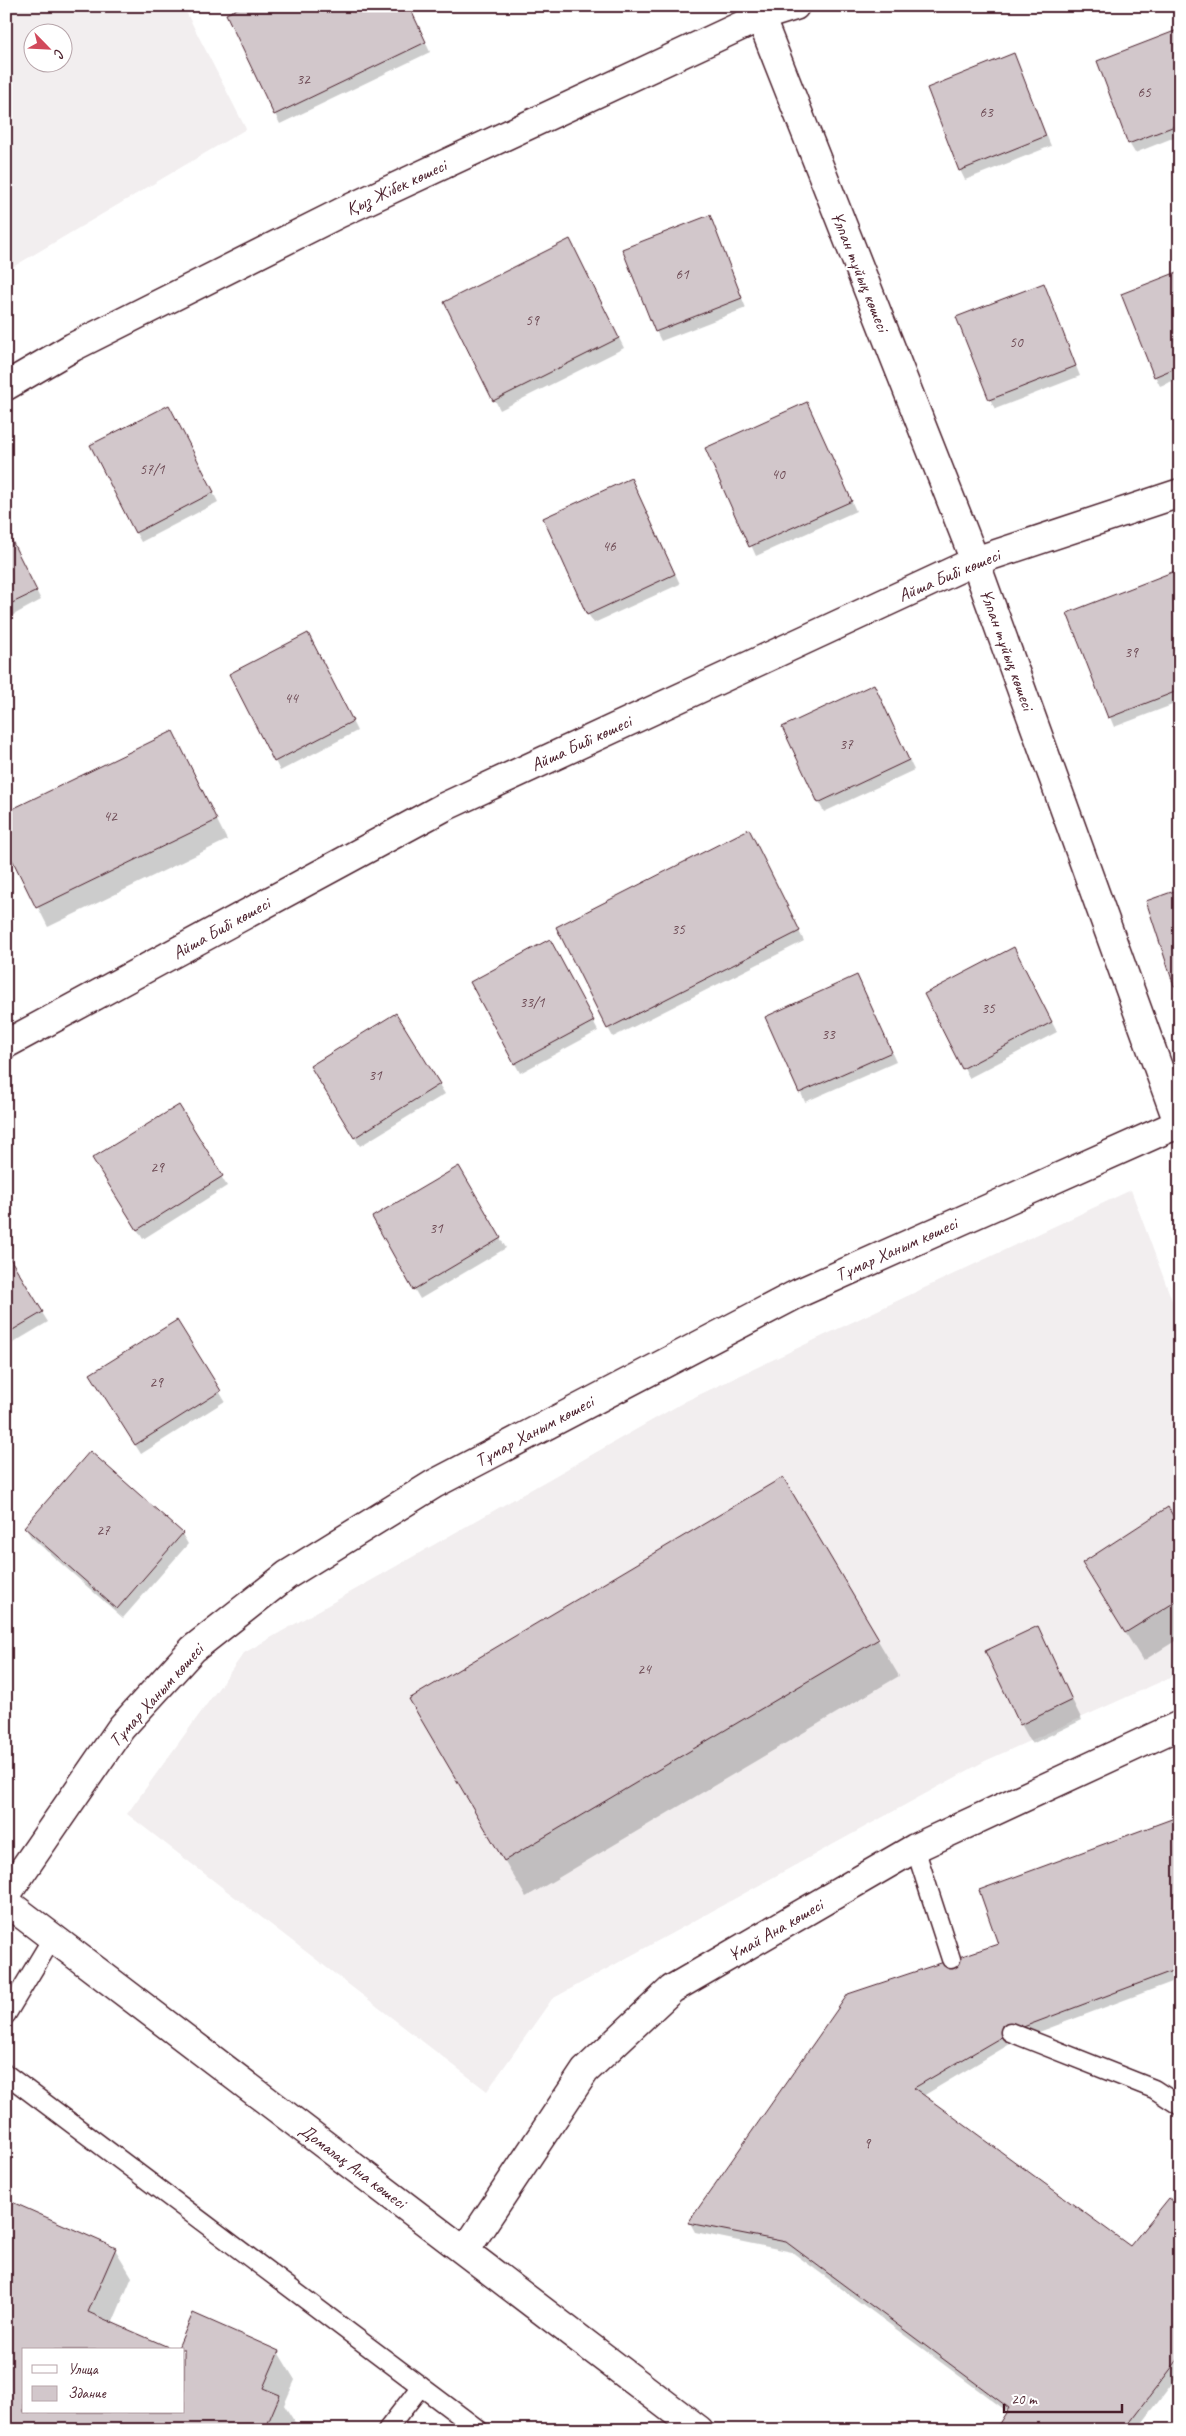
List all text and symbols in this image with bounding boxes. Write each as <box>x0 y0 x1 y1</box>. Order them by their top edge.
north arrow <box>22 22 72 72</box>
text: С <box>49 46 69 62</box>
house number: 32 <box>296 70 311 89</box>
house number: 65 <box>1137 83 1152 102</box>
house number: 63 <box>979 103 994 122</box>
street label: Қыз Жібек көшесі <box>342 153 453 221</box>
street label: Ұлпан тұйық көшесі <box>826 207 895 337</box>
house number: 61 <box>675 265 690 284</box>
house number: 59 <box>525 311 540 330</box>
house number: 50 <box>1009 333 1024 352</box>
house number: 57/1 <box>139 460 166 479</box>
house number: 40 <box>771 465 786 484</box>
house number: 46 <box>602 537 617 556</box>
street label: Айша Бибі көшесі <box>895 543 1005 606</box>
street label: Ұлпан тұйық көшесі <box>975 585 1040 716</box>
house number: 39 <box>1124 643 1139 662</box>
house number: 44 <box>284 689 299 708</box>
street label: Айша Бибі көшесі <box>527 709 637 776</box>
house number: 37 <box>839 735 854 754</box>
house number: 42 <box>103 807 118 826</box>
street label: Айша Бибі көшесі <box>168 891 276 964</box>
house number: 35 <box>671 920 686 939</box>
house number: 33/1 <box>519 993 546 1012</box>
house number: 35 <box>981 999 996 1018</box>
house number: 33 <box>821 1025 836 1044</box>
house number: 31 <box>368 1066 383 1085</box>
house number: 29 <box>150 1158 165 1177</box>
street label: Тұмар Ханым көшесі <box>832 1211 963 1286</box>
house number: 31 <box>429 1219 444 1238</box>
house number: 29 <box>149 1373 164 1392</box>
street label: Тұмар Ханым көшесі <box>471 1389 599 1472</box>
house number: 27 <box>96 1521 111 1540</box>
street label: Тұмар Ханым көшесі <box>104 1637 210 1751</box>
house number: 24 <box>637 1660 652 1679</box>
street label: Ұмай Ана көшесі <box>723 1892 829 1966</box>
street label: Домалақ Ана көшесі <box>295 2119 413 2215</box>
house number: 9 <box>864 2134 872 2153</box>
legend <box>22 2348 185 2414</box>
text: Улица <box>68 2360 99 2379</box>
scale bar <box>1004 2381 1121 2413</box>
text: Здание <box>68 2384 107 2403</box>
text: 20 m <box>1011 2390 1038 2409</box>

